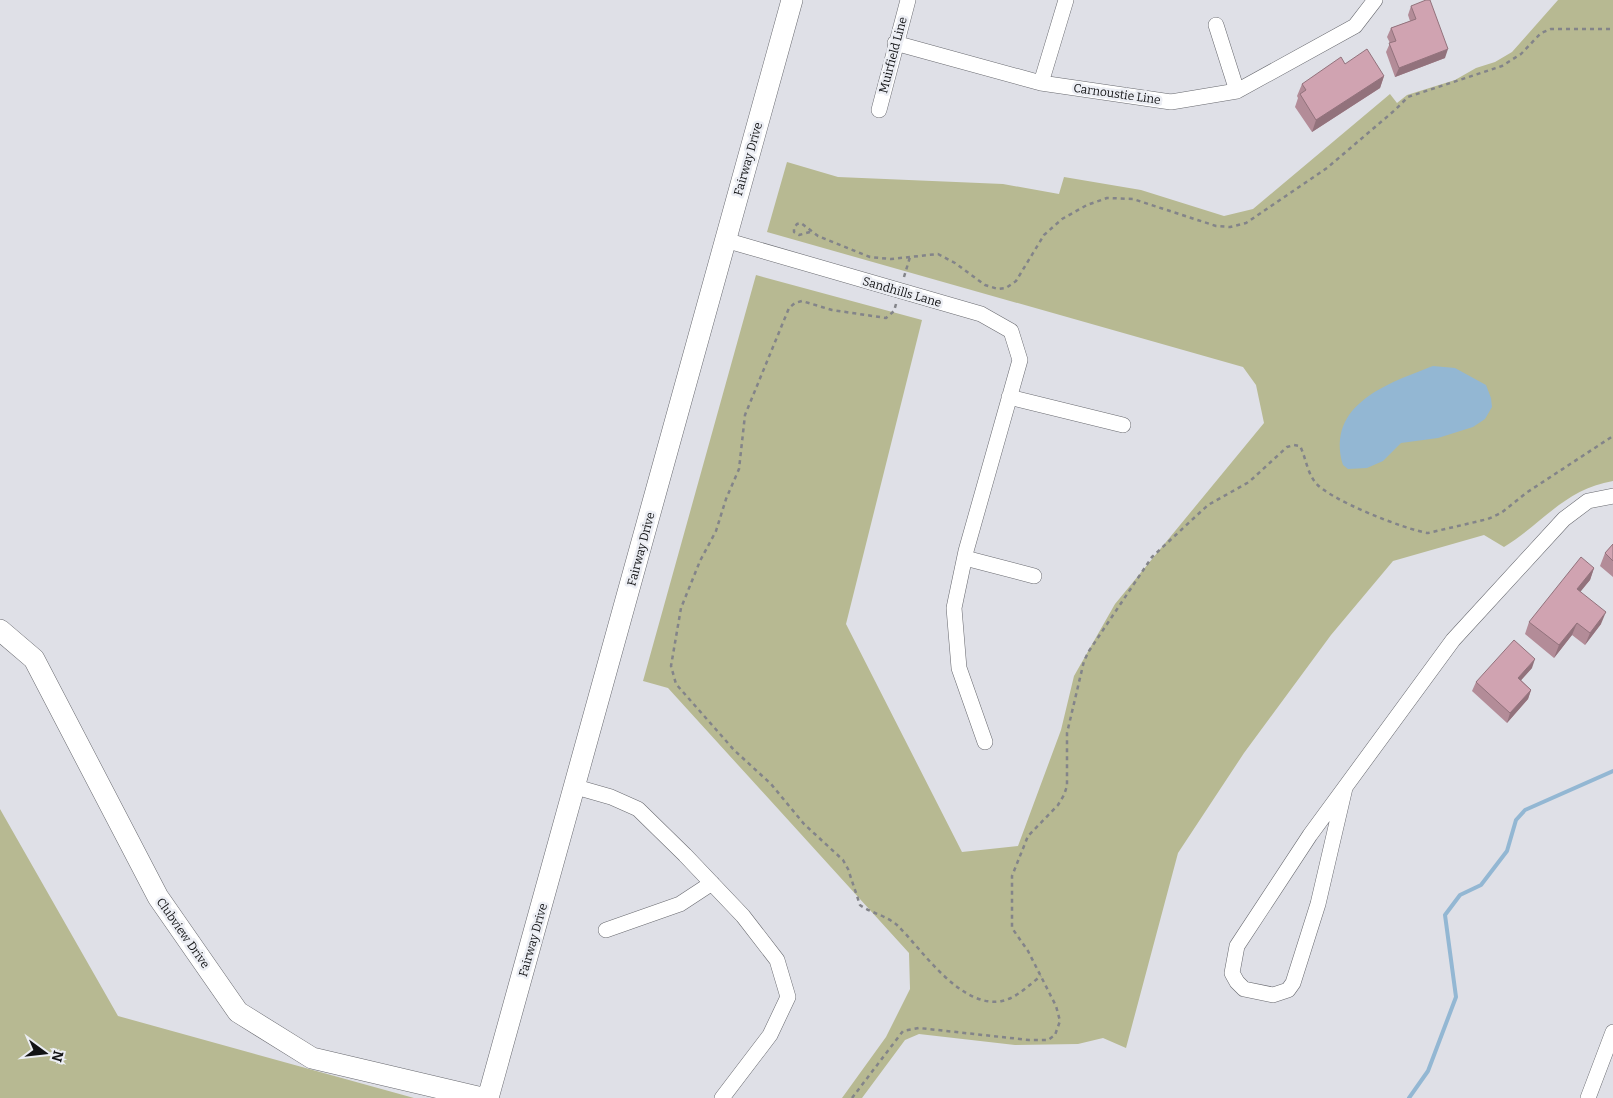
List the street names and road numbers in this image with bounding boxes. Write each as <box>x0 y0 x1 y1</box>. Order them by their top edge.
street label: Muirfield Line <box>876 15 910 95</box>
street label: Carnoustie Line <box>1072 81 1162 107</box>
street label: Fairway Drive <box>731 121 765 197</box>
street label: Sandhills Lane <box>861 274 943 310</box>
street label: Fairway Drive <box>624 511 658 587</box>
street label: Clubview Drive <box>154 895 212 971</box>
street label: Fairway Drive <box>516 902 550 978</box>

